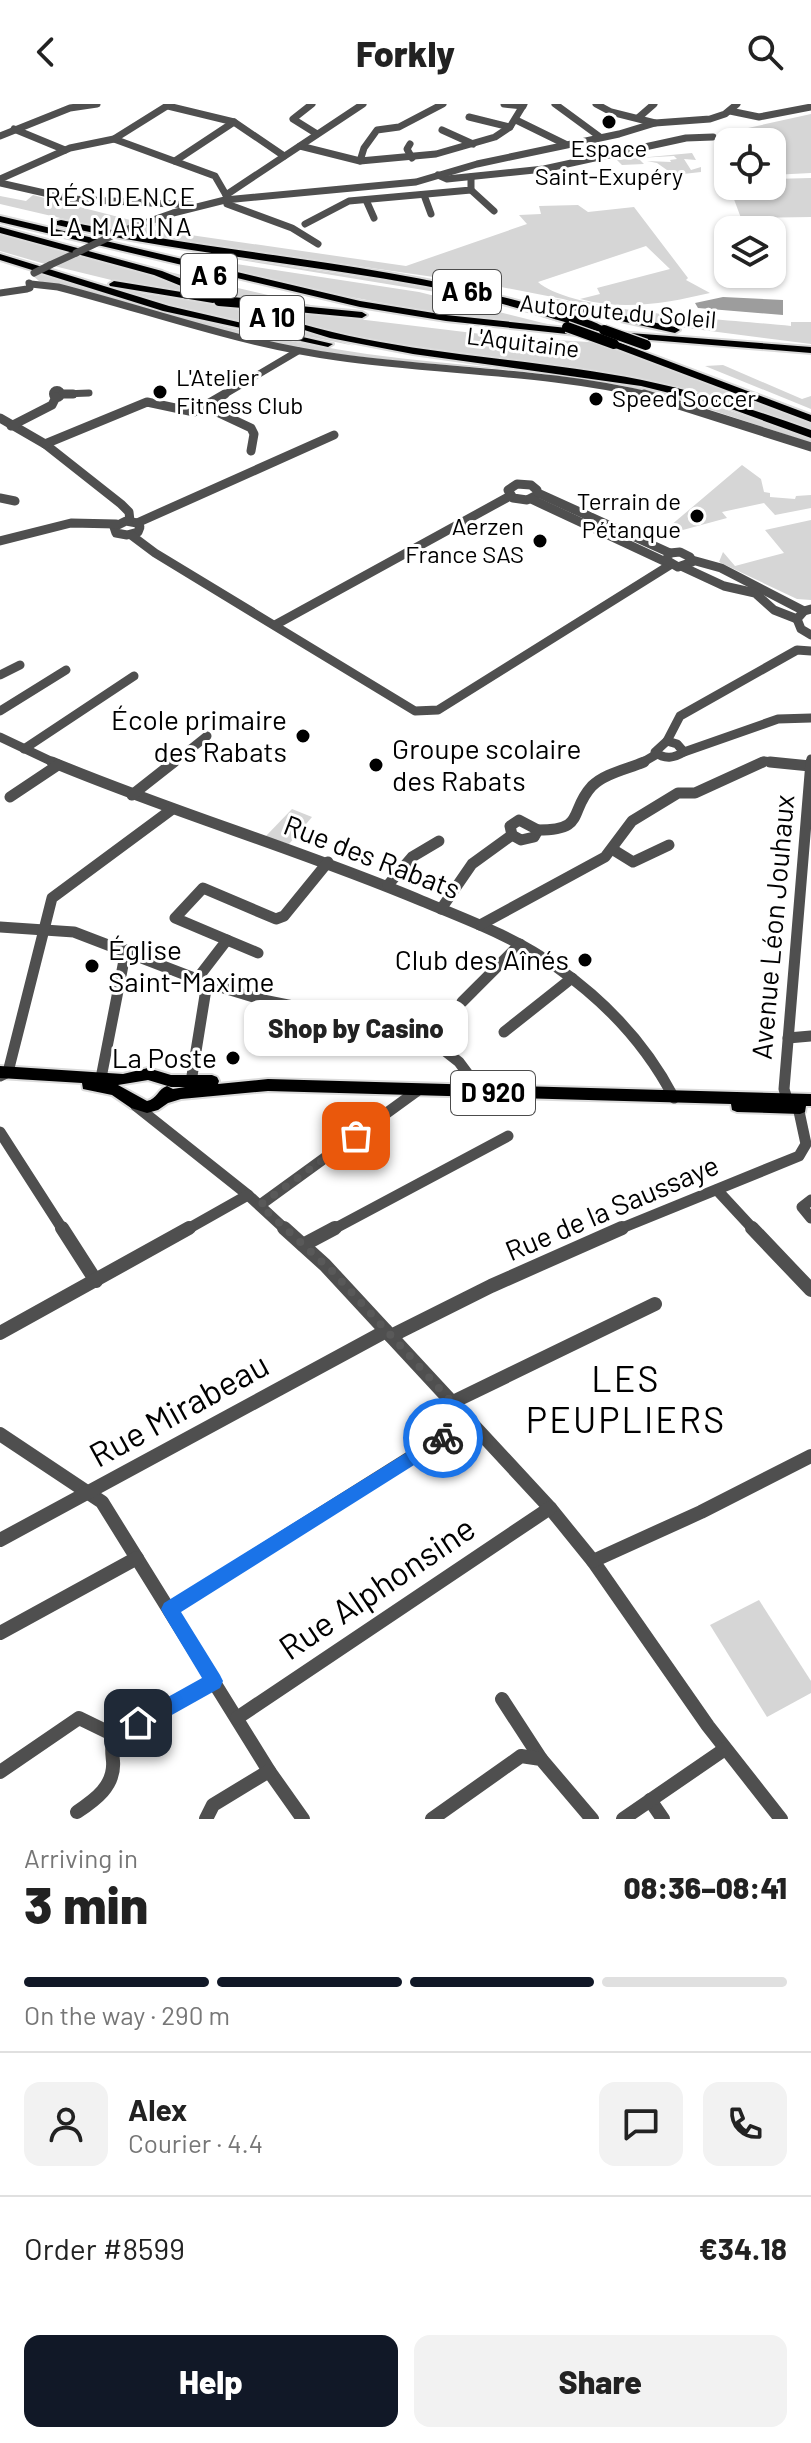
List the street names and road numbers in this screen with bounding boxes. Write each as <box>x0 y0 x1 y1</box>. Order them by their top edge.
road number: A 6 <box>181 254 237 298</box>
road number: A 6b <box>433 270 501 314</box>
street label: Autoroute du Soleil <box>519 287 718 334</box>
road number: A 10 <box>240 296 304 340</box>
street label: L'Aquitaine <box>465 320 581 363</box>
street label: Avenue Léon Jouhaux <box>743 793 801 1061</box>
street label: Rue des Rabats <box>279 807 465 905</box>
road number: D 920 <box>451 1071 535 1115</box>
street label: Rue de la Saussaye <box>500 1147 723 1267</box>
street label: Rue Mirabeau <box>82 1343 275 1475</box>
street label: Rue Alphonsine <box>270 1506 482 1667</box>

